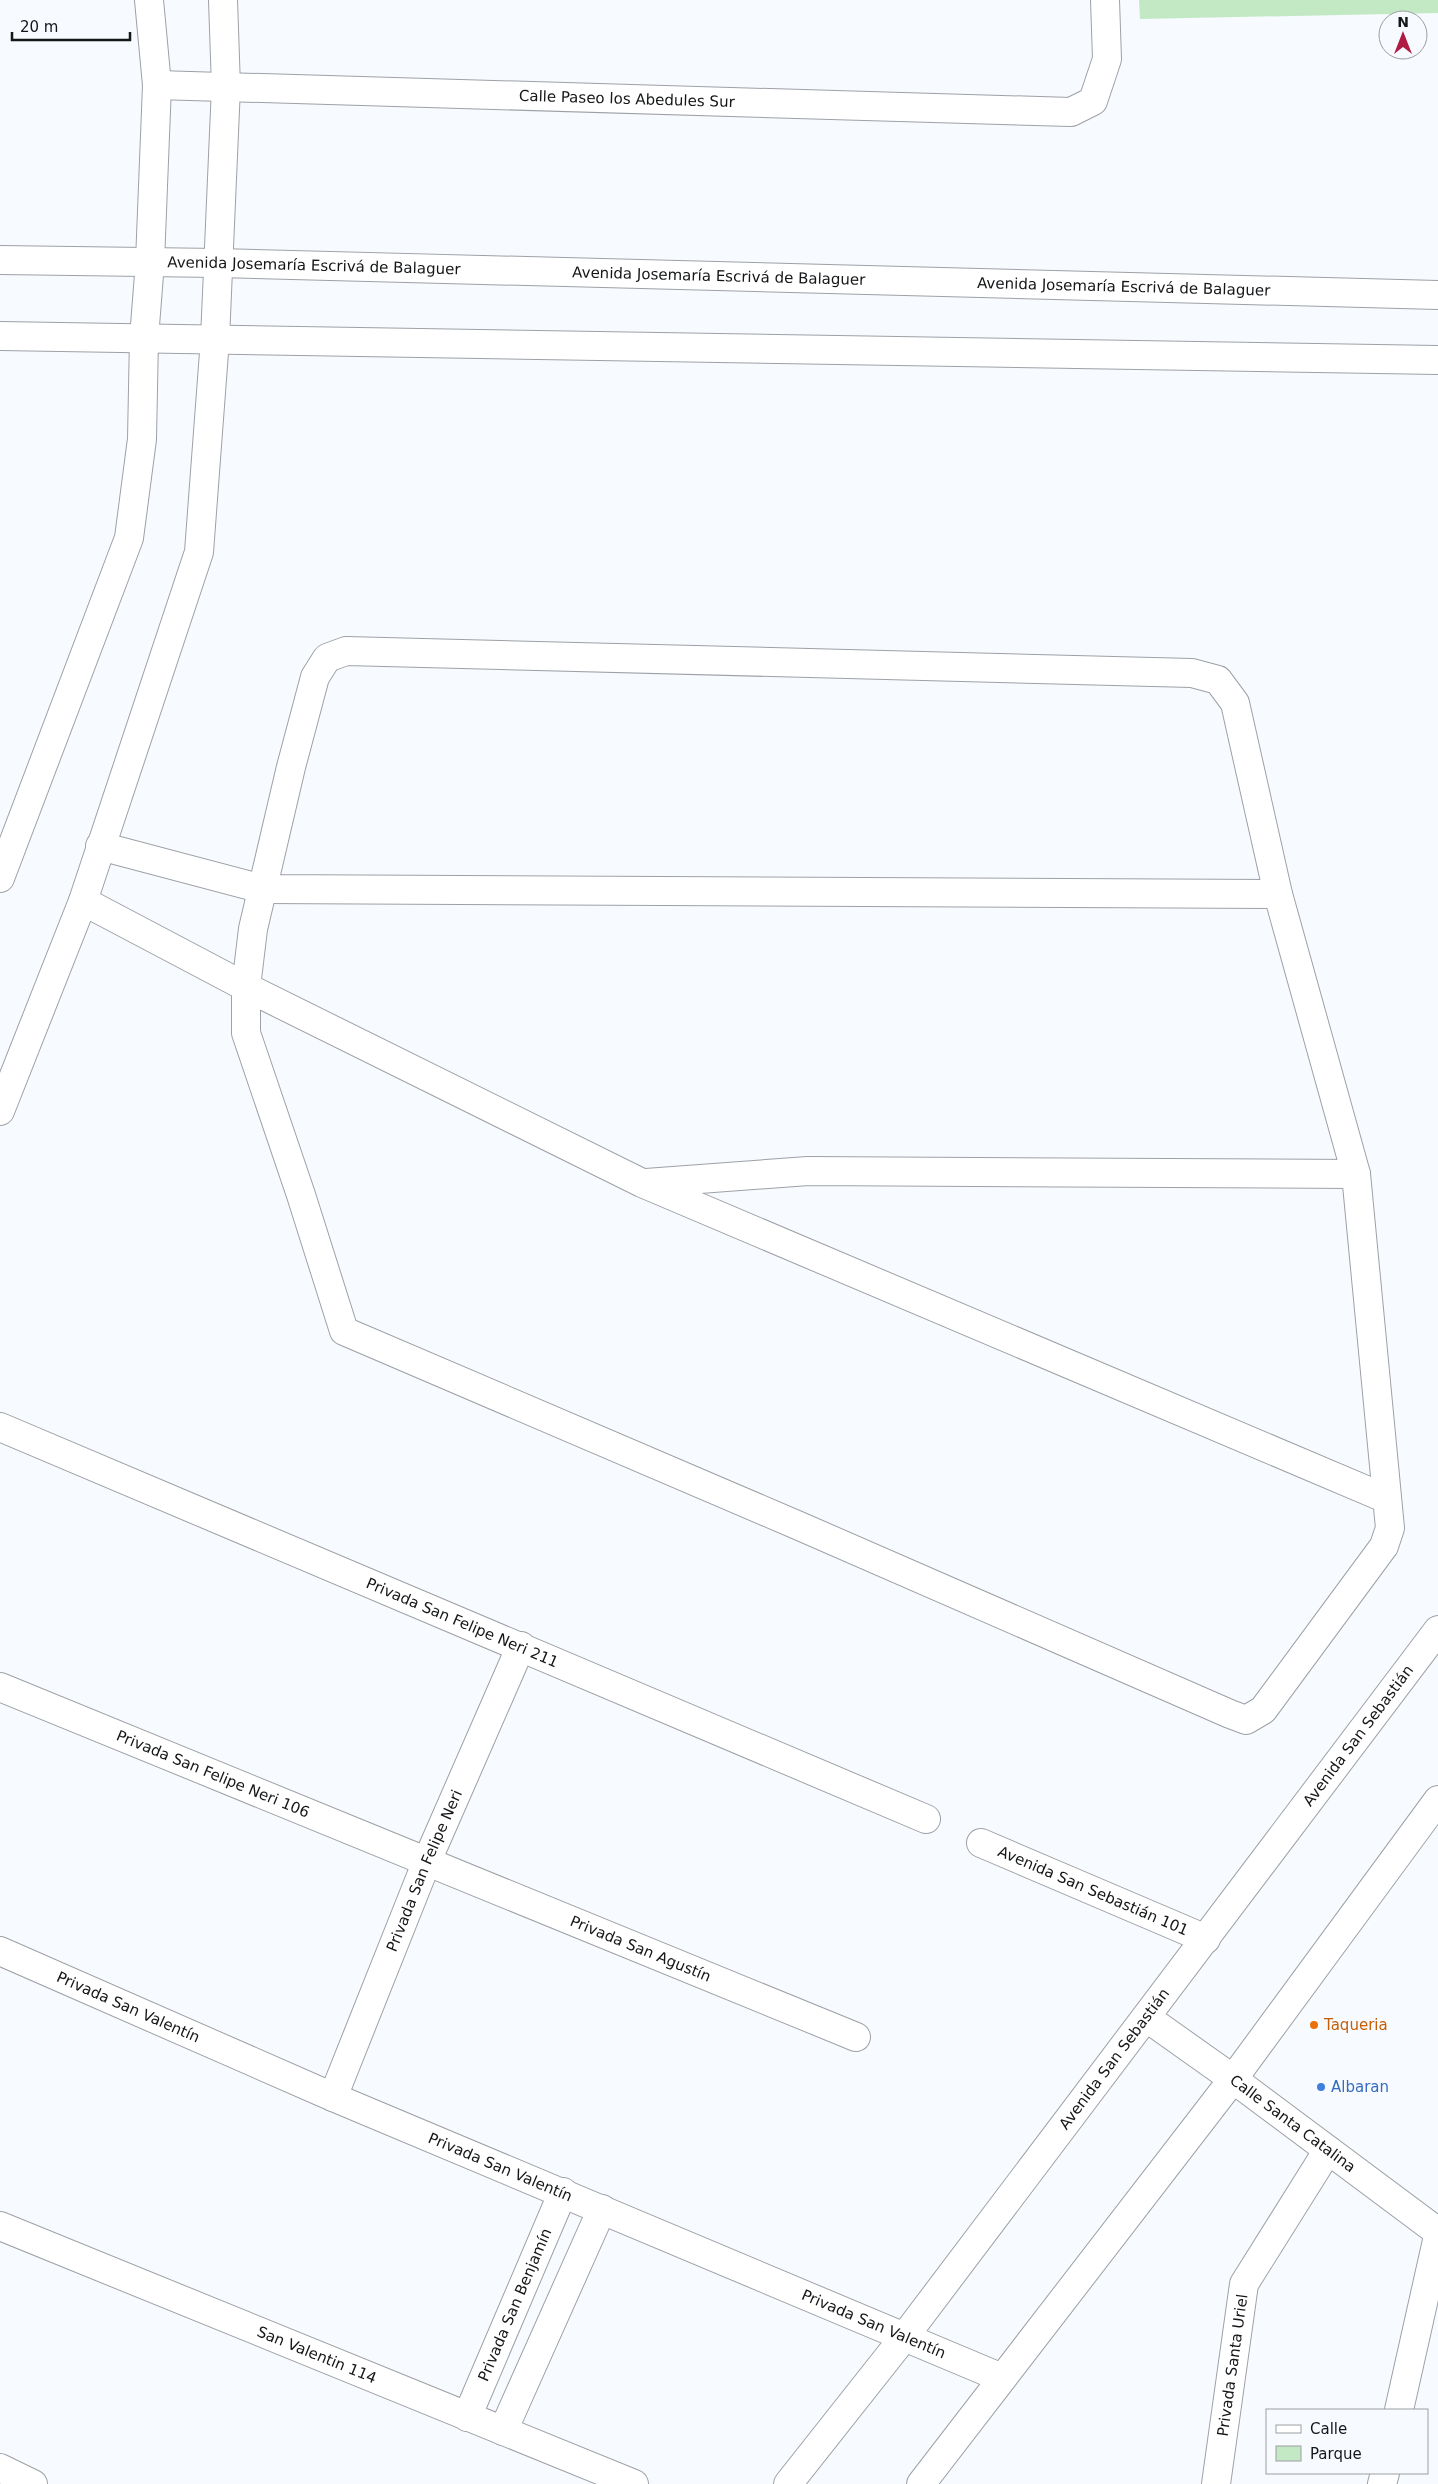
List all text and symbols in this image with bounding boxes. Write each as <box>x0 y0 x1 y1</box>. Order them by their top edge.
scale bar <box>12 10 130 42</box>
north arrow <box>1378 10 1428 60</box>
text: N <box>1397 14 1409 30</box>
text: 20 m <box>20 18 58 36</box>
street label: Calle Paseo los Abedules Sur <box>519 87 736 111</box>
street label: Avenida Josemaría Escrivá de Balaguer <box>167 253 462 278</box>
street label: Avenida Josemaría Escrivá de Balaguer <box>572 263 866 289</box>
street label: Avenida Josemaría Escrivá de Balaguer <box>977 274 1271 300</box>
street label: Privada San Felipe Neri 211 <box>363 1574 561 1671</box>
street label: Avenida San Sebastián <box>1299 1662 1417 1810</box>
street label: Privada San Felipe Neri 106 <box>114 1727 312 1822</box>
street label: Privada San Felipe Neri <box>383 1787 466 1954</box>
street label: Avenida San Sebastián 101 <box>995 1842 1191 1939</box>
street label: Privada San Agustín <box>567 1912 714 1986</box>
street label: Privada San Valentín <box>54 1968 203 2046</box>
street label: Avenida San Sebastián <box>1055 1985 1173 2133</box>
place label: Taqueria <box>1323 2016 1388 2034</box>
marker: Taqueria <box>1308 2019 1320 2031</box>
street label: Calle Santa Catalina <box>1226 2071 1359 2176</box>
place label: Albaran <box>1331 2078 1389 2096</box>
marker: Albaran <box>1315 2081 1327 2093</box>
street label: Privada San Valentín <box>425 2129 575 2205</box>
street label: Privada San Benjamín <box>474 2226 555 2384</box>
street label: Privada San Valentín <box>799 2286 948 2362</box>
street label: Privada Santa Uriel <box>1214 2293 1252 2438</box>
street label: San Valentin 114 <box>254 2323 379 2387</box>
legend <box>1266 2409 1428 2474</box>
text: Calle <box>1310 2420 1347 2438</box>
text: Parque <box>1310 2445 1362 2463</box>

